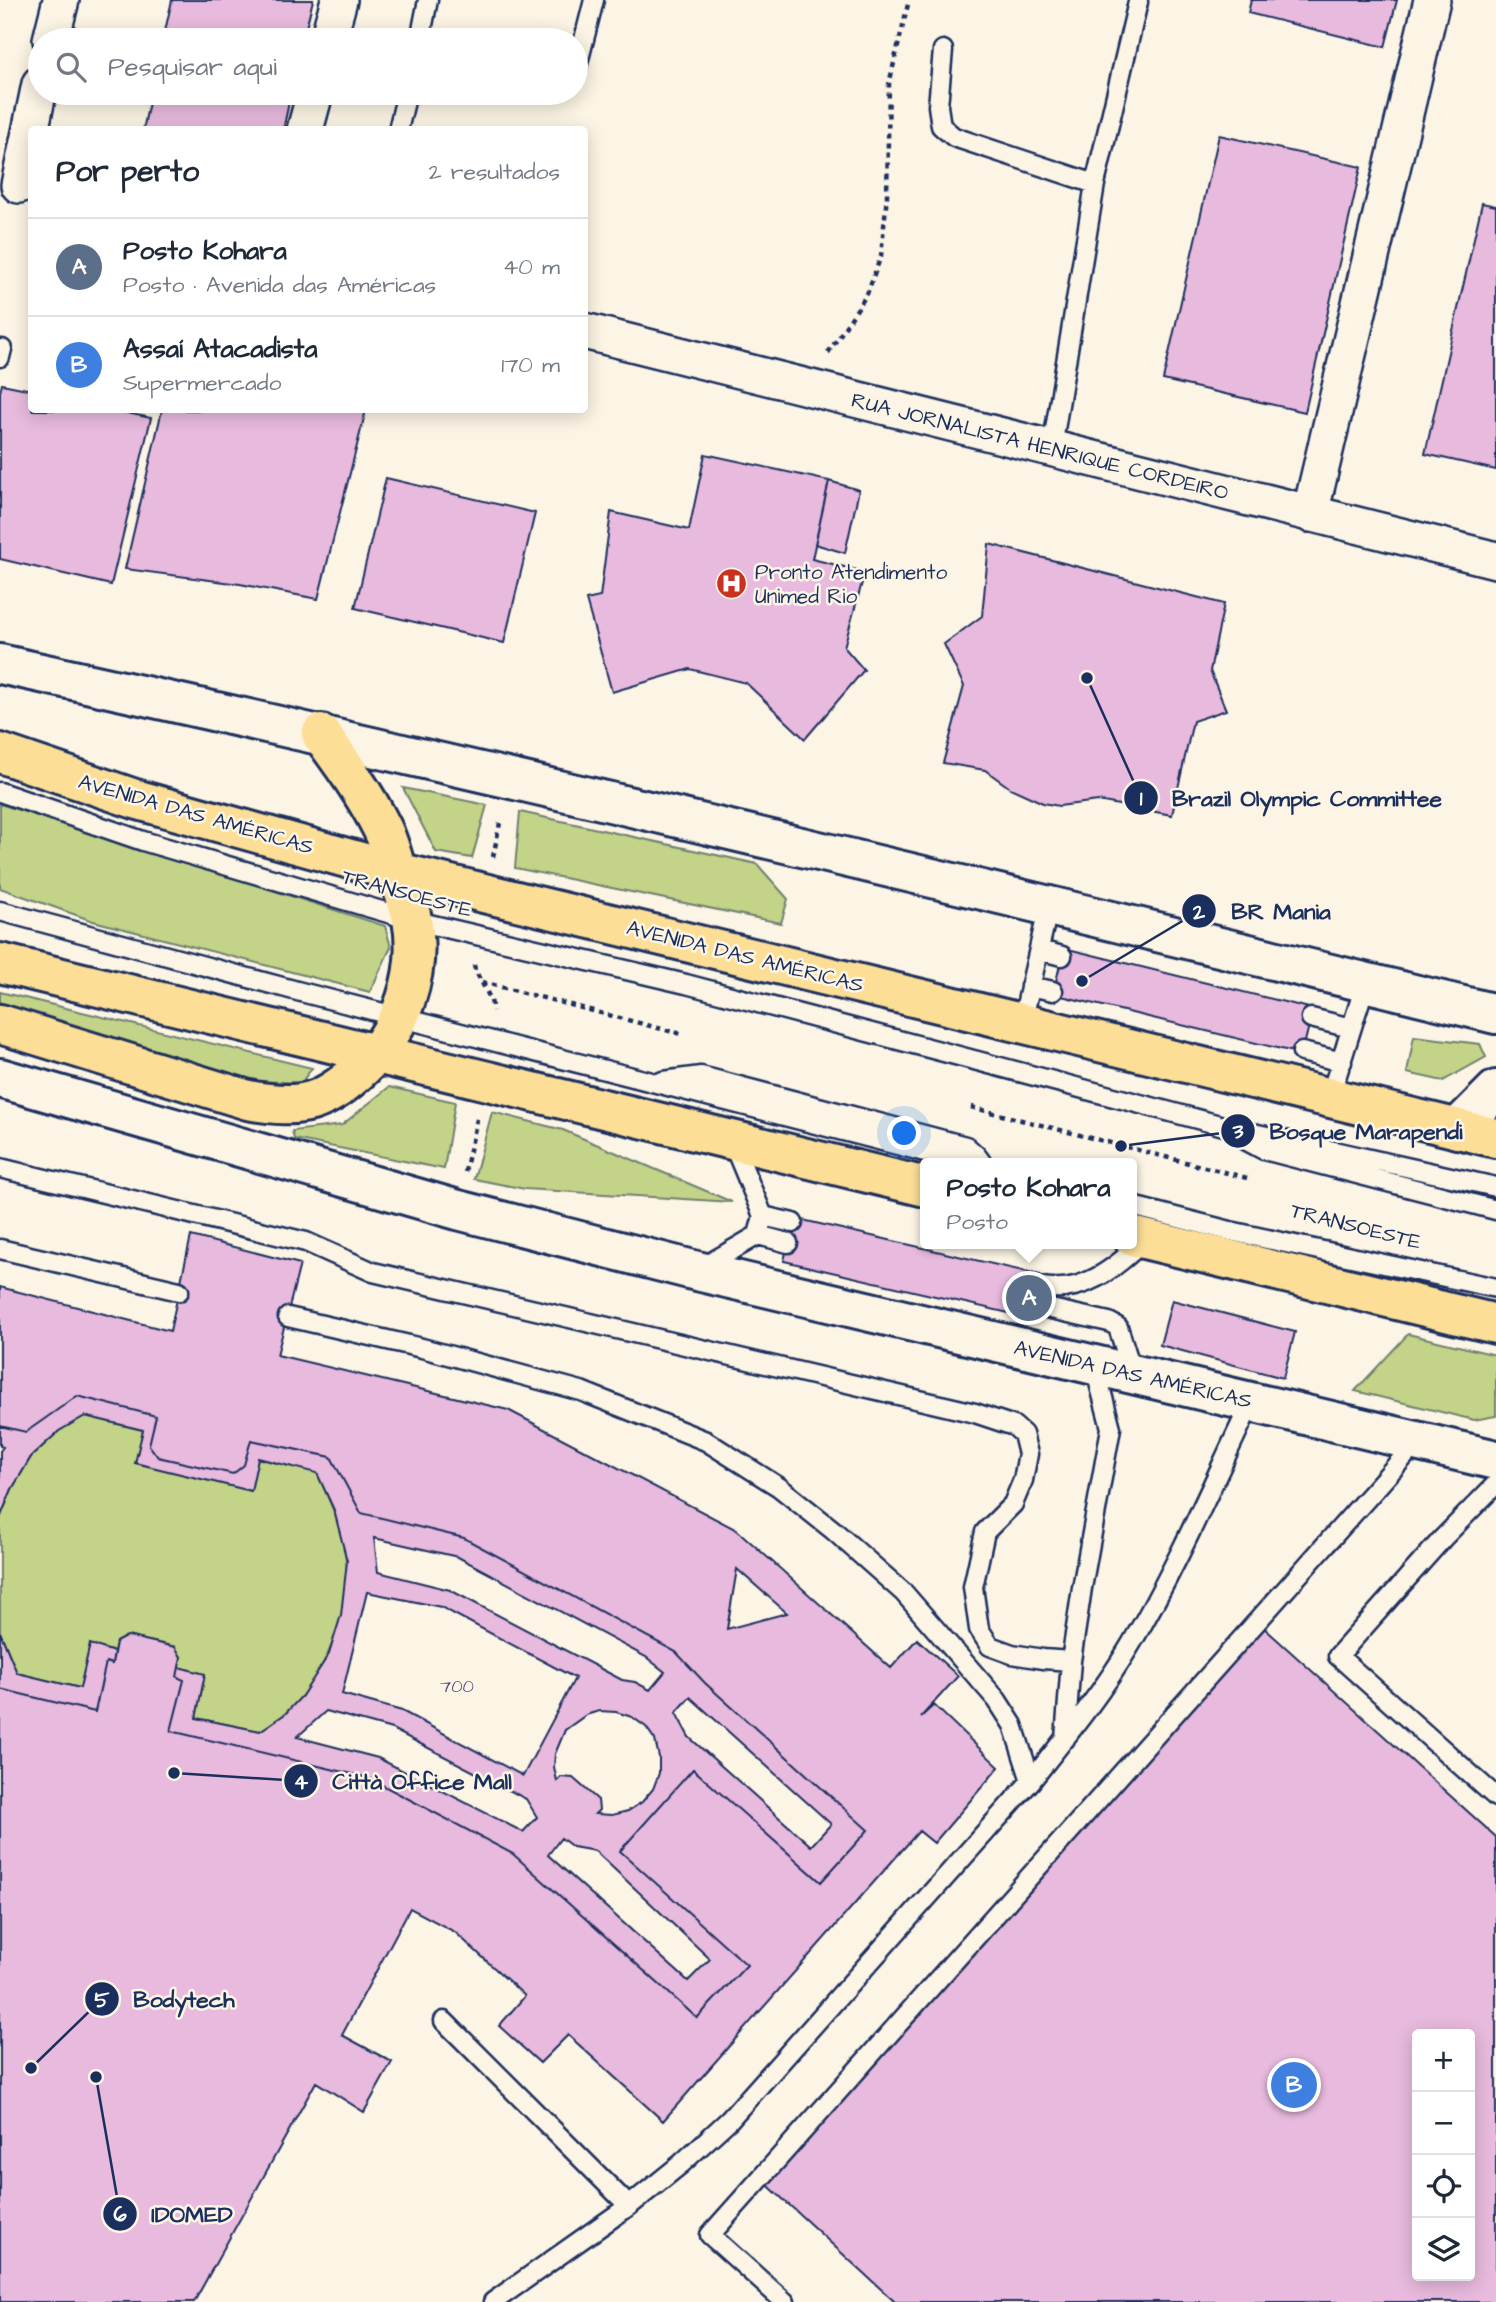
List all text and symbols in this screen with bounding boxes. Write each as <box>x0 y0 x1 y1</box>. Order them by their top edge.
search box <box>28 28 588 105</box>
icon: search <box>52 48 90 86</box>
text: Pesquisar aqui <box>108 49 277 85</box>
text: Por perto <box>56 151 199 193</box>
text: 2 resultados <box>428 156 560 188</box>
text: Posto Kohara <box>123 233 287 269</box>
text: A <box>72 251 86 283</box>
text: 40 m <box>503 251 560 283</box>
text: Posto · Avenida das Américas <box>123 269 436 301</box>
text: Assaí Atacadista <box>123 331 317 367</box>
text: B <box>71 349 87 381</box>
text: 170 m <box>501 349 560 381</box>
text: Supermercado <box>123 367 281 399</box>
street label: RUA JORNALISTA HENRIQUE CORDEIRO <box>848 386 1232 507</box>
place label: Pronto Atendimento Unimed Rio <box>755 558 947 611</box>
hospital icon: Pronto Atendimento Unimed Rio <box>715 567 749 601</box>
street label: AVENIDA DAS AMÉRICAS <box>75 767 317 862</box>
callout: Brazil Olympic Committee <box>1123 776 1456 820</box>
text: Brazil Olympic Committee <box>1172 783 1443 817</box>
text: 1 <box>1140 784 1143 813</box>
street label: TRANSOESTE <box>339 862 476 925</box>
callout: BR Mania <box>1182 889 1344 933</box>
text: BR Mania <box>1231 896 1331 928</box>
text: 2 <box>1192 898 1206 927</box>
street label: AVENIDA DAS AMÉRICAS <box>623 913 866 1000</box>
callout: Bosque Marapendi <box>1221 1109 1477 1153</box>
your location <box>887 1116 921 1150</box>
text: Bosque Marapendi <box>1269 1116 1463 1148</box>
text: 3 <box>1232 1117 1244 1146</box>
popup <box>920 1158 1137 1249</box>
text: Posto Kohara <box>947 1170 1110 1206</box>
street label: TRANSOESTE <box>1288 1196 1425 1257</box>
text: Posto <box>947 1206 1008 1238</box>
pin: A <box>1006 1272 1052 1324</box>
street label: AVENIDA DAS AMÉRICAS <box>1011 1333 1255 1416</box>
house number: 700 <box>440 1674 474 1699</box>
callout: Città Office Mall <box>283 1759 526 1803</box>
text: Città Office Mall <box>332 1766 512 1798</box>
text: 4 <box>294 1768 309 1797</box>
callout: Bodytech <box>85 1977 249 2021</box>
text: Bodytech <box>133 1984 235 2018</box>
text: 5 <box>95 1986 111 2015</box>
map controls <box>1412 2029 1475 2281</box>
button: + <box>1412 2029 1475 2092</box>
pin: B <box>1271 2059 1317 2111</box>
button: − <box>1412 2092 1475 2155</box>
button: locate <box>1412 2155 1475 2218</box>
callout: IDOMED <box>102 2192 247 2236</box>
text: IDOMED <box>151 2199 233 2231</box>
text: 6 <box>113 2200 127 2229</box>
button: layers <box>1412 2218 1475 2281</box>

